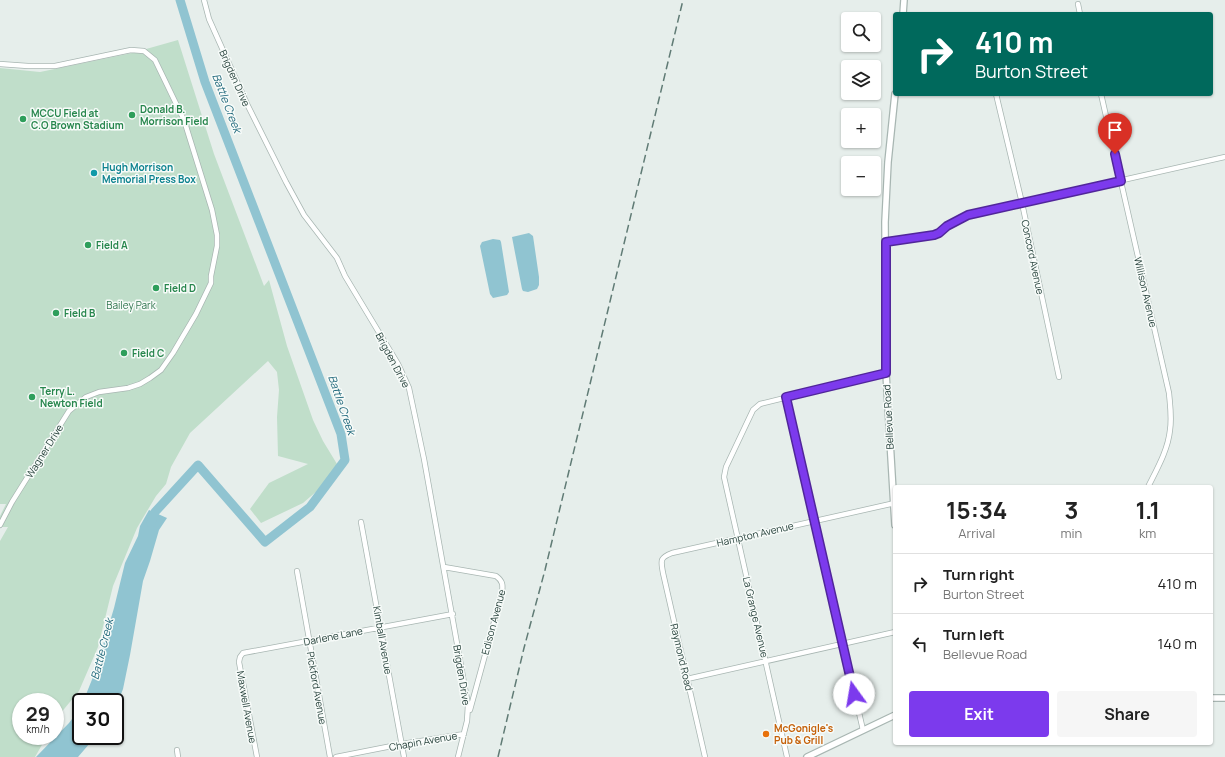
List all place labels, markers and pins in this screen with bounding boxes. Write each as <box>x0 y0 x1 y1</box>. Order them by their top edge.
place label: Donald B. Morrison Field <box>140 102 208 128</box>
place label: MCCU Field at C.O Brown Stadium <box>31 106 124 132</box>
marker: Donald B. Morrison Field <box>127 110 137 120</box>
pin <box>1098 113 1132 154</box>
marker: MCCU Field at C.O Brown Stadium <box>18 114 28 124</box>
place label: Hugh Morrison Memorial Press Box <box>102 160 196 186</box>
marker: Hugh Morrison Memorial Press Box <box>89 168 99 178</box>
place label: Field A <box>96 238 128 252</box>
marker: Field A <box>83 240 93 250</box>
place label: Field D <box>164 281 196 295</box>
marker: Field D <box>151 283 161 293</box>
place label: Field B <box>64 306 96 320</box>
marker: Field B <box>51 308 61 318</box>
place label: Field C <box>132 346 164 360</box>
marker: Field C <box>119 348 129 358</box>
place label: Terry L. Newton Field <box>40 384 103 410</box>
marker: Terry L. Newton Field <box>27 392 37 402</box>
place label: McGonigle's Pub & Grill <box>774 721 834 747</box>
marker: McGonigle's Pub & Grill <box>761 729 771 739</box>

